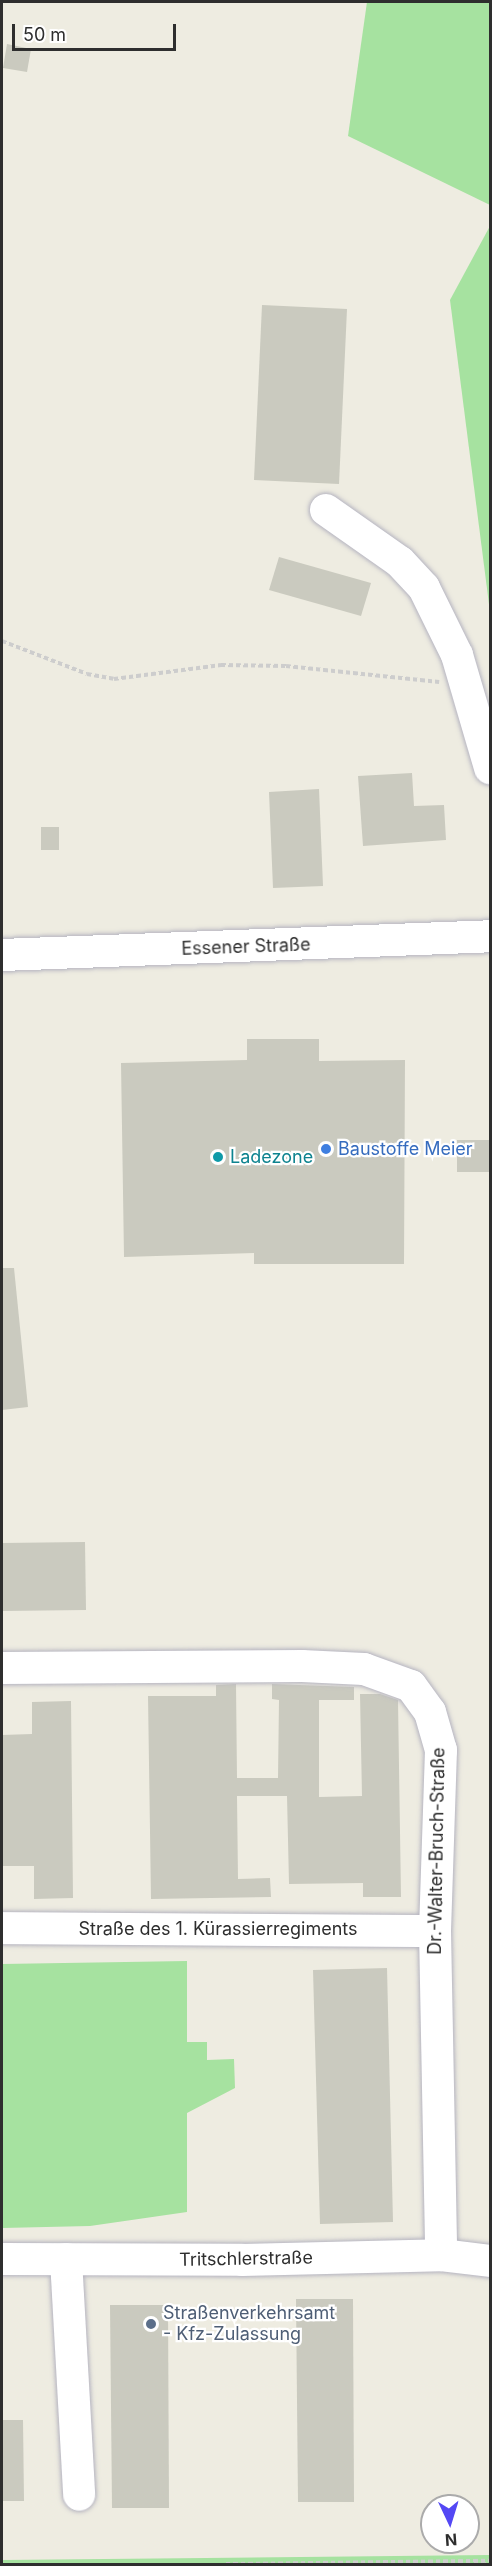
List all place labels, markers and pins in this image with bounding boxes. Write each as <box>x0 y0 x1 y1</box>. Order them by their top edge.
place label: Baustoffe Meier <box>338 1138 473 1160</box>
marker: Baustoffe Meier <box>319 1142 333 1156</box>
place label: Ladezone <box>230 1146 313 1168</box>
marker: Ladezone <box>211 1150 225 1164</box>
place label: Straßenverkehrsamt - Kfz-Zulassung <box>163 2303 335 2346</box>
marker: Straßenverkehrsamt - Kfz-Zulassung <box>144 2317 158 2331</box>

